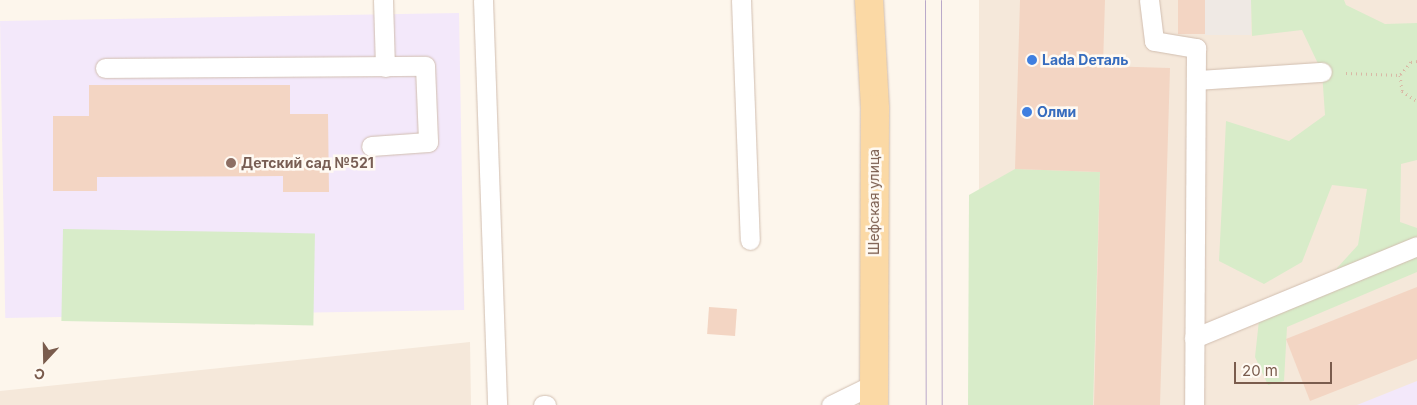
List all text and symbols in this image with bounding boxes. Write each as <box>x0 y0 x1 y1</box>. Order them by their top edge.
place label: Lada Dеталь <box>1042 52 1129 68</box>
marker: Lada Dеталь <box>1026 54 1038 66</box>
place label: Олми <box>1037 104 1076 120</box>
marker: Олми <box>1021 106 1033 118</box>
street label: Шефская улица <box>866 149 882 255</box>
place label: Детский сад №521 <box>241 155 374 171</box>
marker: Детский сад №521 <box>225 157 237 169</box>
north arrow <box>20 335 70 385</box>
scale bar <box>1237 352 1334 384</box>
text: 20 m <box>1242 361 1278 380</box>
text: С <box>32 365 47 384</box>

